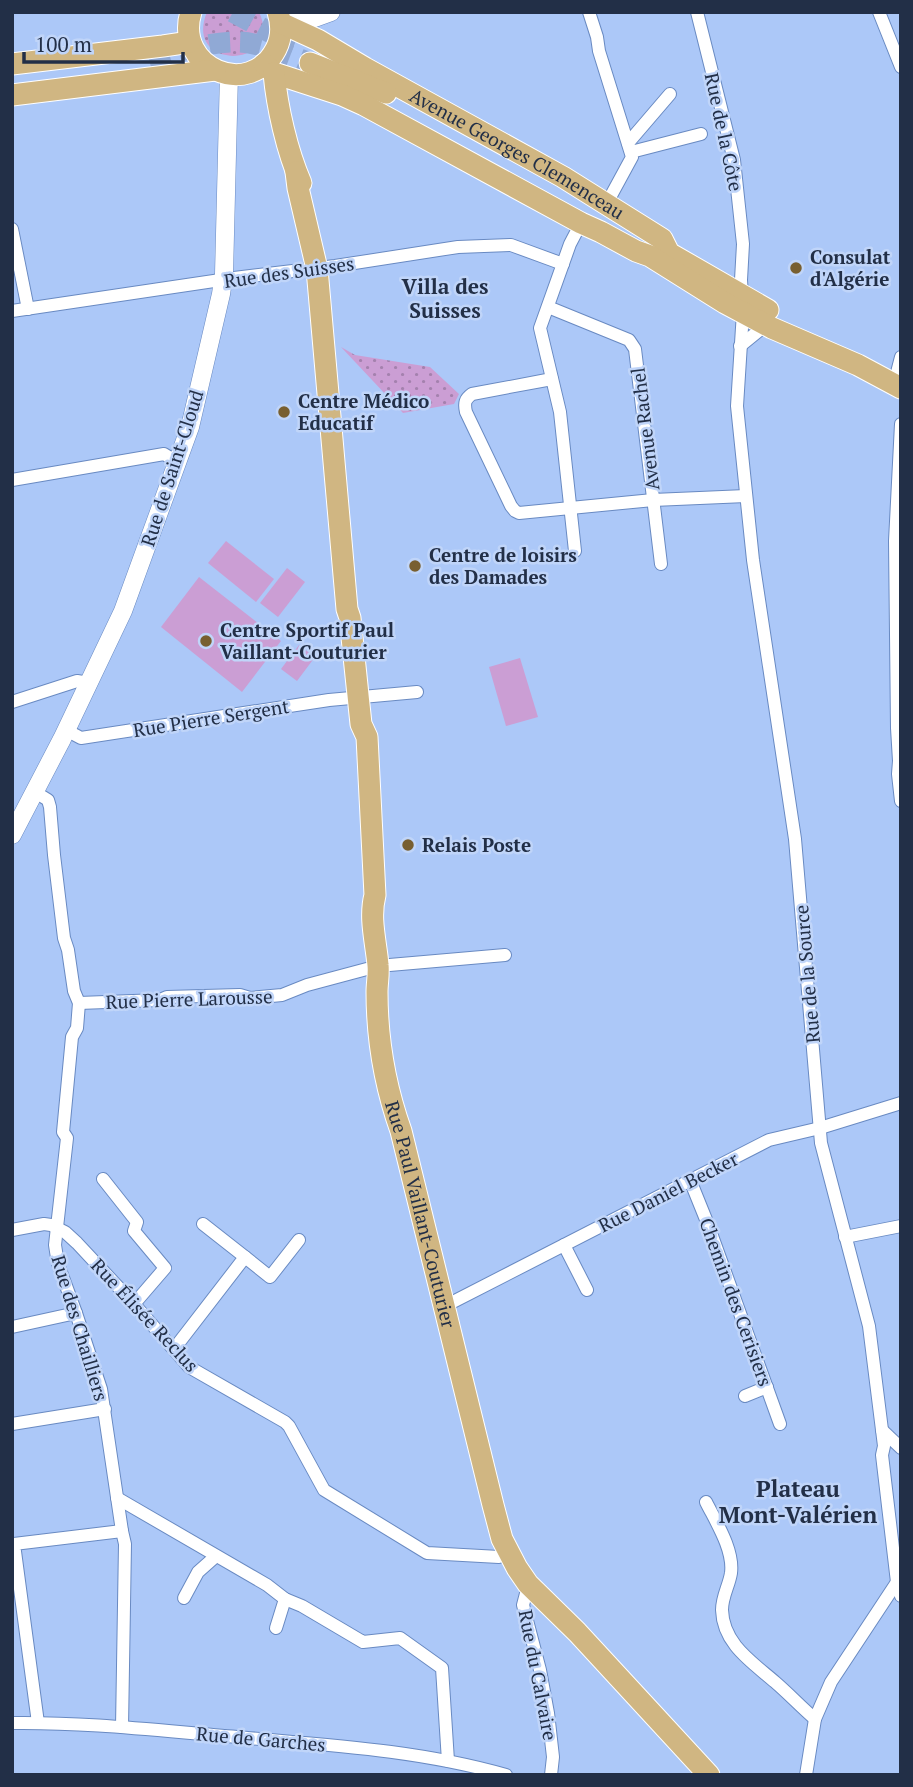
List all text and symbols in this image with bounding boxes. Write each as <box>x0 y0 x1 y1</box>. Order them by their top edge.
scale bar <box>24 21 184 65</box>
text: 100 m <box>35 30 92 58</box>
street label: Rue de la Côte <box>700 70 749 193</box>
street label: Avenue Georges Clemenceau <box>406 82 629 224</box>
place label: Consulat d'Algérie <box>810 244 891 291</box>
street label: Rue des Suisses <box>222 250 356 293</box>
marker: Consulat d'Algérie <box>788 260 804 276</box>
district label: Villa des Suisses <box>401 272 489 324</box>
street label: Avenue Rachel <box>625 366 664 492</box>
street label: Rue de Saint-Cloud <box>134 386 209 549</box>
place label: Centre Médico Educatif <box>298 388 429 435</box>
marker: Centre Médico Educatif <box>276 404 292 420</box>
place label: Centre de loisirs des Damades <box>429 542 577 589</box>
marker: Centre de loisirs des Damades <box>407 558 423 574</box>
place label: Centre Sportif Paul Vaillant-Couturier <box>220 617 394 664</box>
marker: Centre Sportif Paul Vaillant-Couturier <box>198 633 214 649</box>
street label: Rue Pierre Sergent <box>131 693 291 742</box>
place label: Relais Poste <box>422 832 531 857</box>
marker: Relais Poste <box>400 837 416 853</box>
street label: Rue de la Source <box>788 904 825 1044</box>
street label: Rue Pierre Larousse <box>105 983 273 1014</box>
street label: Rue Paul Vaillant-Couturier <box>380 1098 462 1331</box>
street label: Rue Daniel Becker <box>594 1145 743 1238</box>
street label: Chemin des Cerisiers <box>694 1214 779 1389</box>
street label: Rue des Chailliers <box>46 1252 115 1404</box>
street label: Rue Élisée Reclus <box>86 1253 205 1377</box>
district label: Plateau Mont-Valérien <box>719 1473 877 1530</box>
street label: Rue du Calvaire <box>514 1607 563 1742</box>
street label: Rue de Garches <box>195 1720 327 1757</box>

